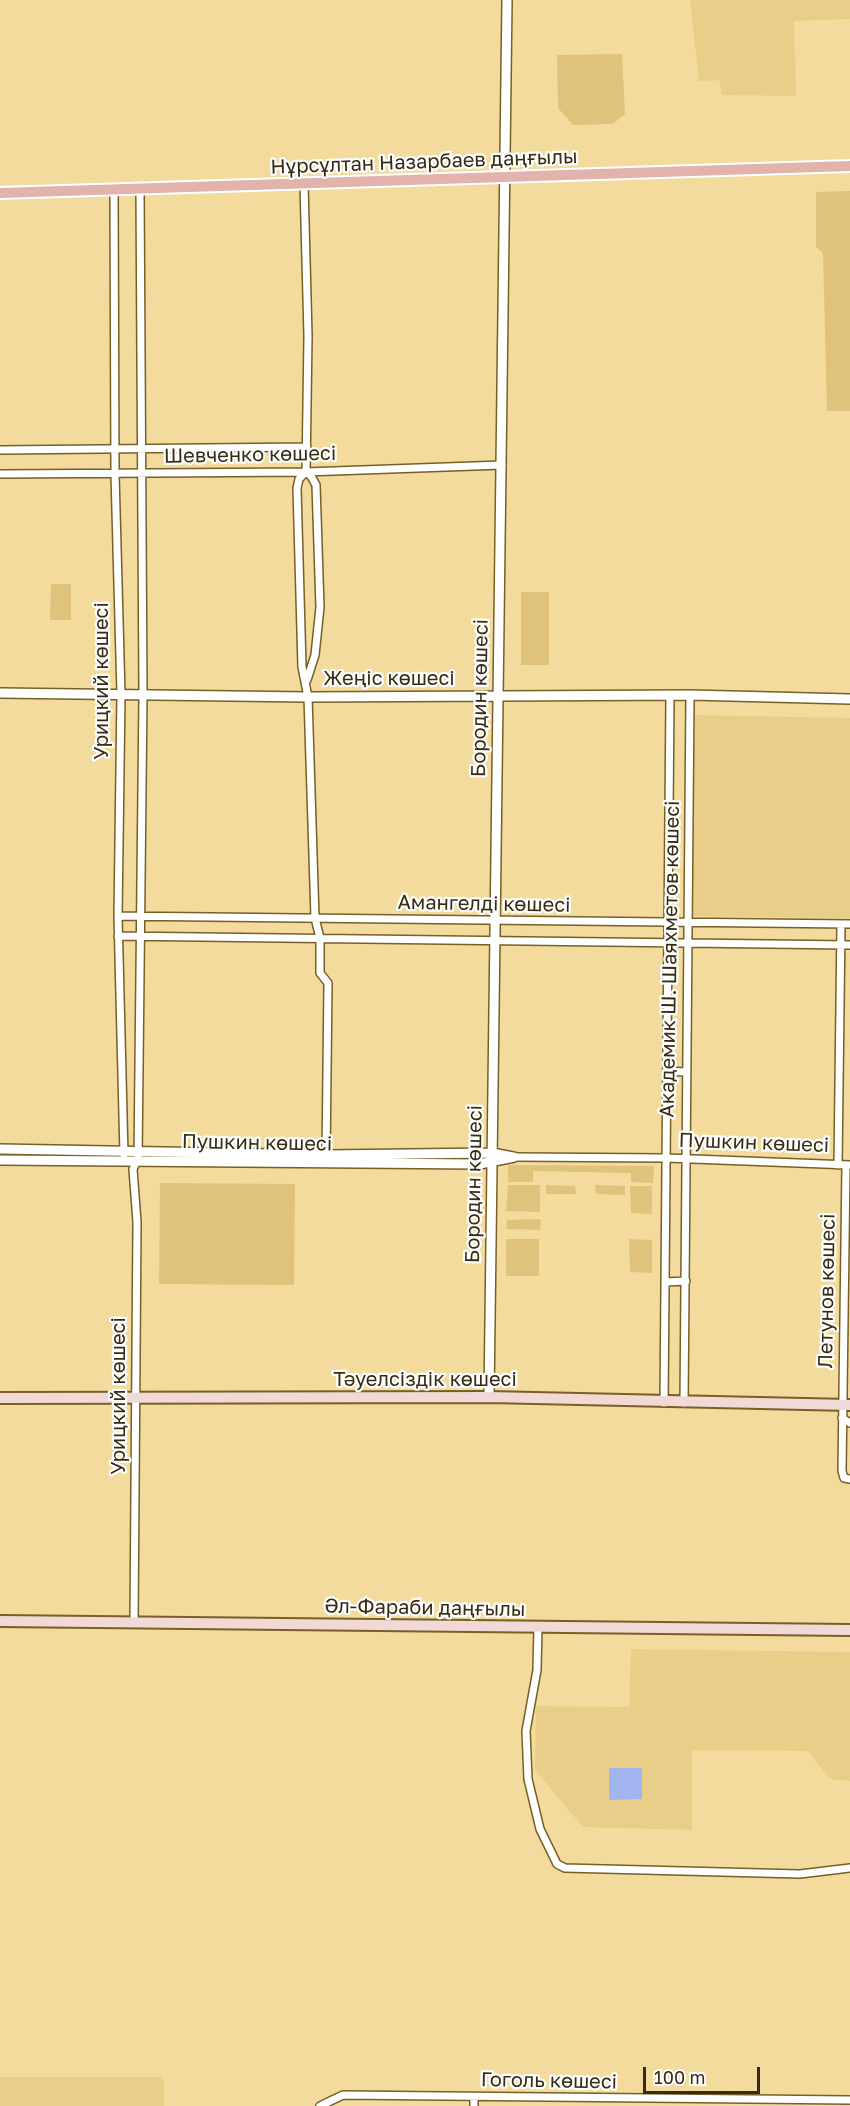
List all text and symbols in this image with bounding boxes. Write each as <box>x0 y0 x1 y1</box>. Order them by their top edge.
street label: Нұрсұлтан Назарбаев даңғылы <box>270 145 578 179</box>
street label: Шевченко көшесі <box>164 441 336 469</box>
street label: Урицкий көшесі <box>90 602 114 760</box>
street label: Бородин көшесі <box>467 619 493 777</box>
street label: Жеңіс көшесі <box>323 667 455 691</box>
street label: Академик Ш. Шаяхметов көшесі <box>655 800 685 1118</box>
street label: Амангелді көшесі <box>397 890 571 918</box>
street label: Бородин көшесі <box>461 1105 487 1263</box>
street label: Пушкин көшесі <box>678 1128 830 1158</box>
street label: Пушкин көшесі <box>182 1130 332 1156</box>
street label: Летунов көшесі <box>814 1213 840 1369</box>
street label: Урицкий көшесі <box>107 1317 131 1475</box>
street label: Тәуелсіздік көшесі <box>333 1368 517 1392</box>
street label: Әл-Фараби даңғылы <box>324 1594 526 1622</box>
scale bar <box>646 2055 763 2093</box>
text: 100 m <box>654 2066 705 2088</box>
street label: Гоголь көшесі <box>481 2068 617 2094</box>

